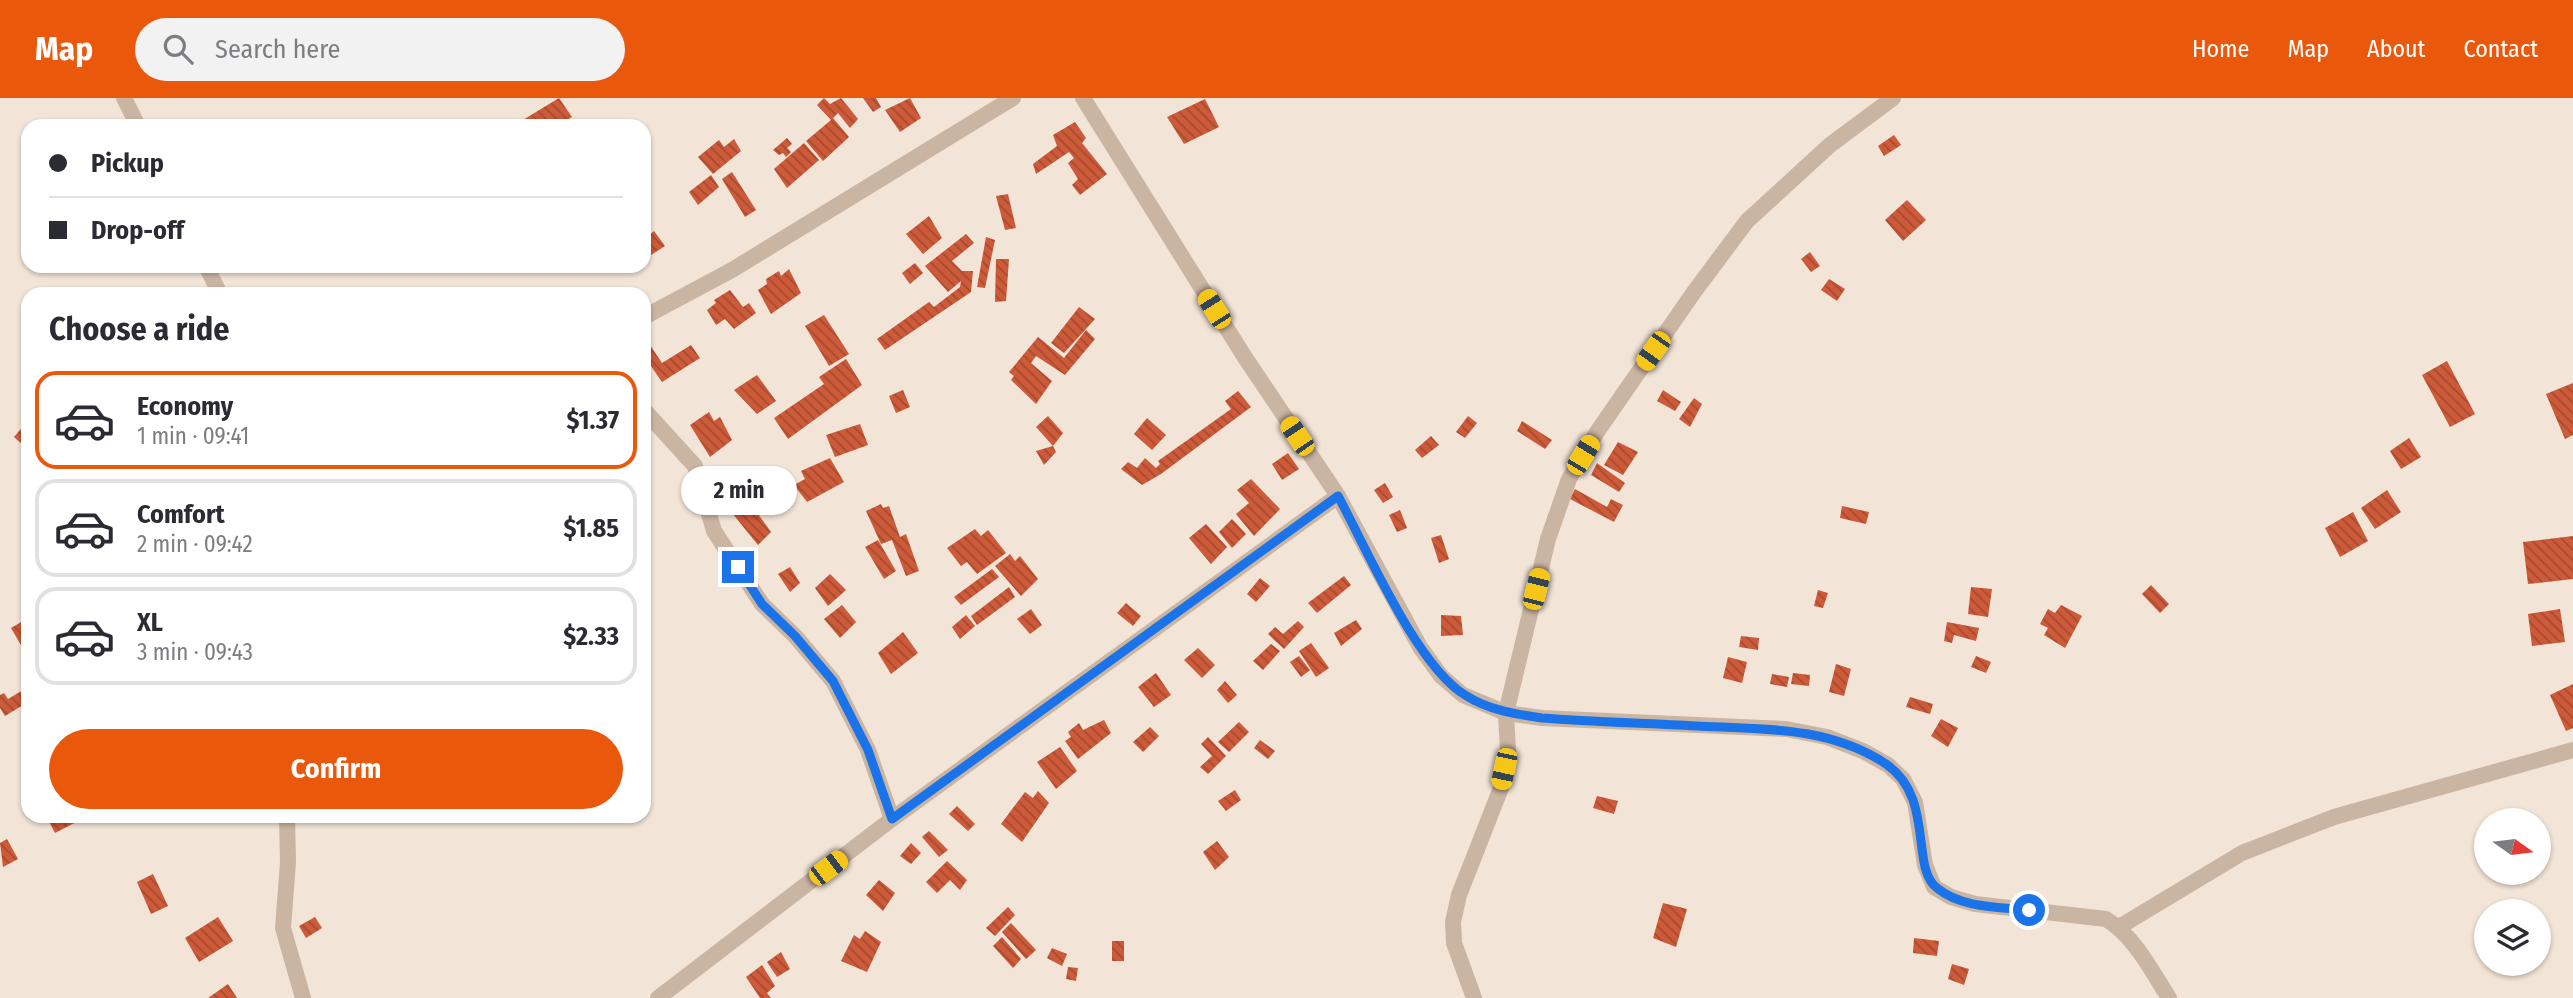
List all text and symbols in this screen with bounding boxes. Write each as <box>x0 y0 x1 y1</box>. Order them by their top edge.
search box <box>135 18 625 81</box>
text: Map <box>35 29 93 69</box>
icon: search <box>159 30 197 68</box>
text: Search here <box>215 34 340 65</box>
text: Home <box>2192 35 2249 63</box>
text: Map <box>2287 35 2329 63</box>
text: About <box>2367 35 2425 63</box>
text: Contact <box>2463 35 2538 63</box>
text: Pickup <box>91 148 164 179</box>
text: Drop-off <box>91 215 184 246</box>
car <box>1194 286 1235 332</box>
text: Choose a ride <box>49 310 230 348</box>
car <box>1633 328 1674 374</box>
icon: car <box>53 389 116 452</box>
text: Economy <box>137 391 233 422</box>
text: $1.37 <box>566 405 619 436</box>
car <box>1277 413 1318 459</box>
text: 1 min · 09:41 <box>137 422 249 450</box>
car <box>1564 432 1603 478</box>
callout: 2 min <box>680 466 796 514</box>
text: 2 min <box>714 476 765 504</box>
icon: car <box>53 497 116 560</box>
text: Comfort <box>137 499 225 530</box>
text: $1.85 <box>564 513 619 544</box>
text: 2 min · 09:42 <box>137 530 253 558</box>
route end <box>722 551 754 583</box>
car <box>1521 566 1552 612</box>
icon: car <box>53 605 116 668</box>
text: XL <box>137 607 163 638</box>
text: $2.33 <box>563 621 619 652</box>
text: 3 min · 09:43 <box>137 638 253 666</box>
button: Confirm <box>49 729 623 809</box>
car <box>1490 746 1519 792</box>
north arrow <box>2474 808 2552 886</box>
map controls <box>2474 808 2551 976</box>
car <box>805 847 852 889</box>
route start <box>2013 894 2045 926</box>
button: layers <box>2474 899 2551 976</box>

